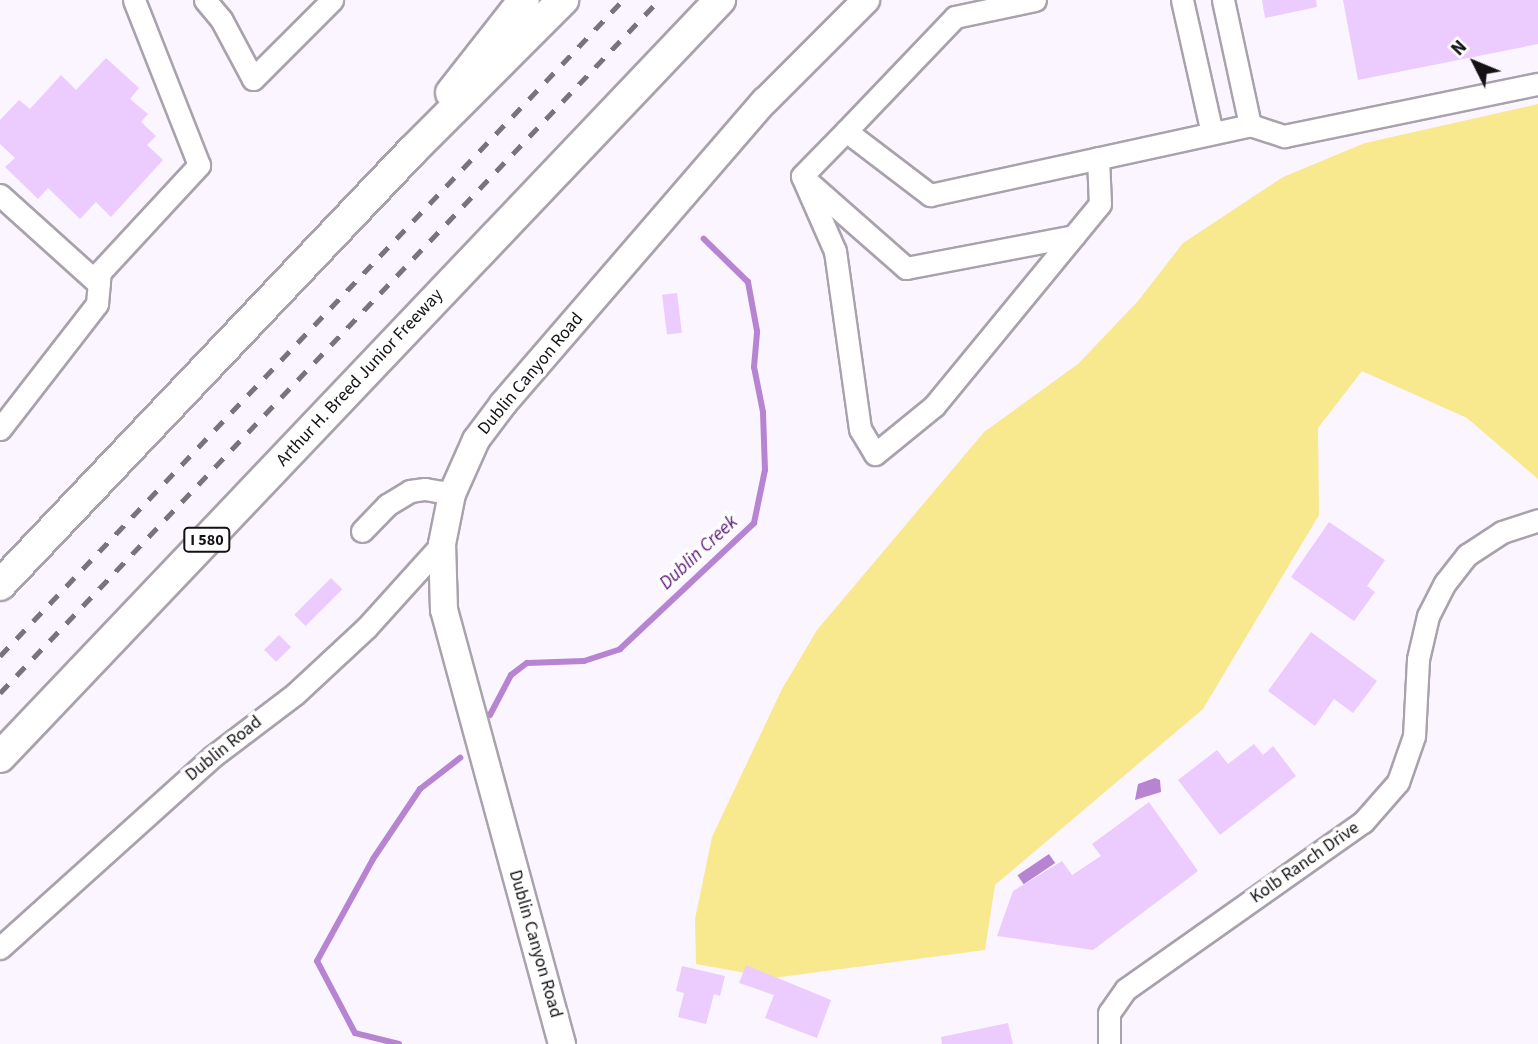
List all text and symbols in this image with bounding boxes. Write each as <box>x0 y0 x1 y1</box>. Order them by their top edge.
north arrow <box>1440 28 1510 98</box>
text: N <box>1445 35 1473 62</box>
street label: Arthur H. Breed Junior Freeway <box>272 285 448 471</box>
street label: Dublin Canyon Road <box>474 309 588 439</box>
water label: Dublin Creek <box>655 511 743 595</box>
road number: I 580 <box>182 527 232 552</box>
street label: Dublin Road <box>181 712 267 786</box>
street label: Kolb Ranch Drive <box>1246 817 1364 909</box>
street label: Dublin Canyon Road <box>504 868 566 1020</box>

